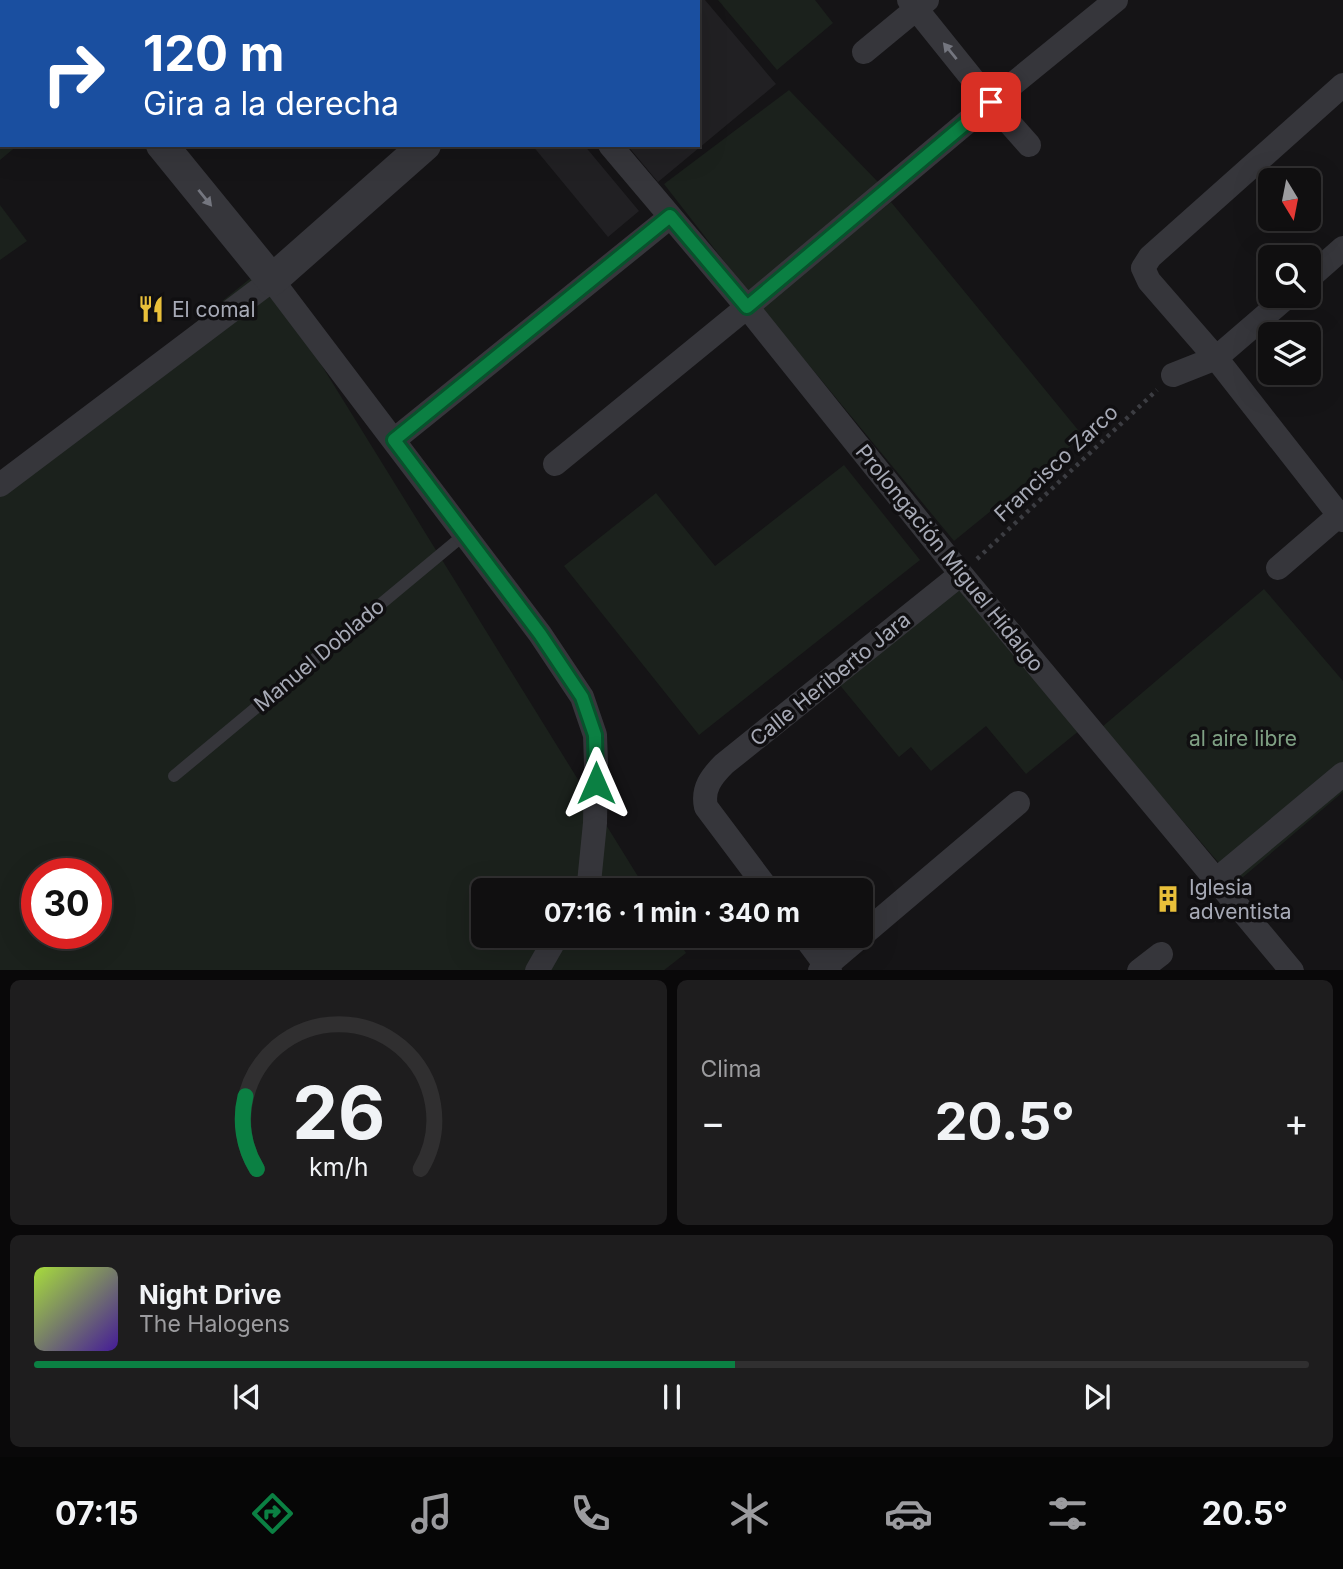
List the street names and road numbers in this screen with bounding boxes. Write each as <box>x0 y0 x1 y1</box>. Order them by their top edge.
street label: Francisco Zarco <box>989 399 1123 527</box>
street label: Prolongación Miguel Hidalgo <box>851 439 1049 677</box>
street label: Manuel Doblado <box>249 593 389 717</box>
street label: Calle Heriberto Jara <box>745 607 915 751</box>

